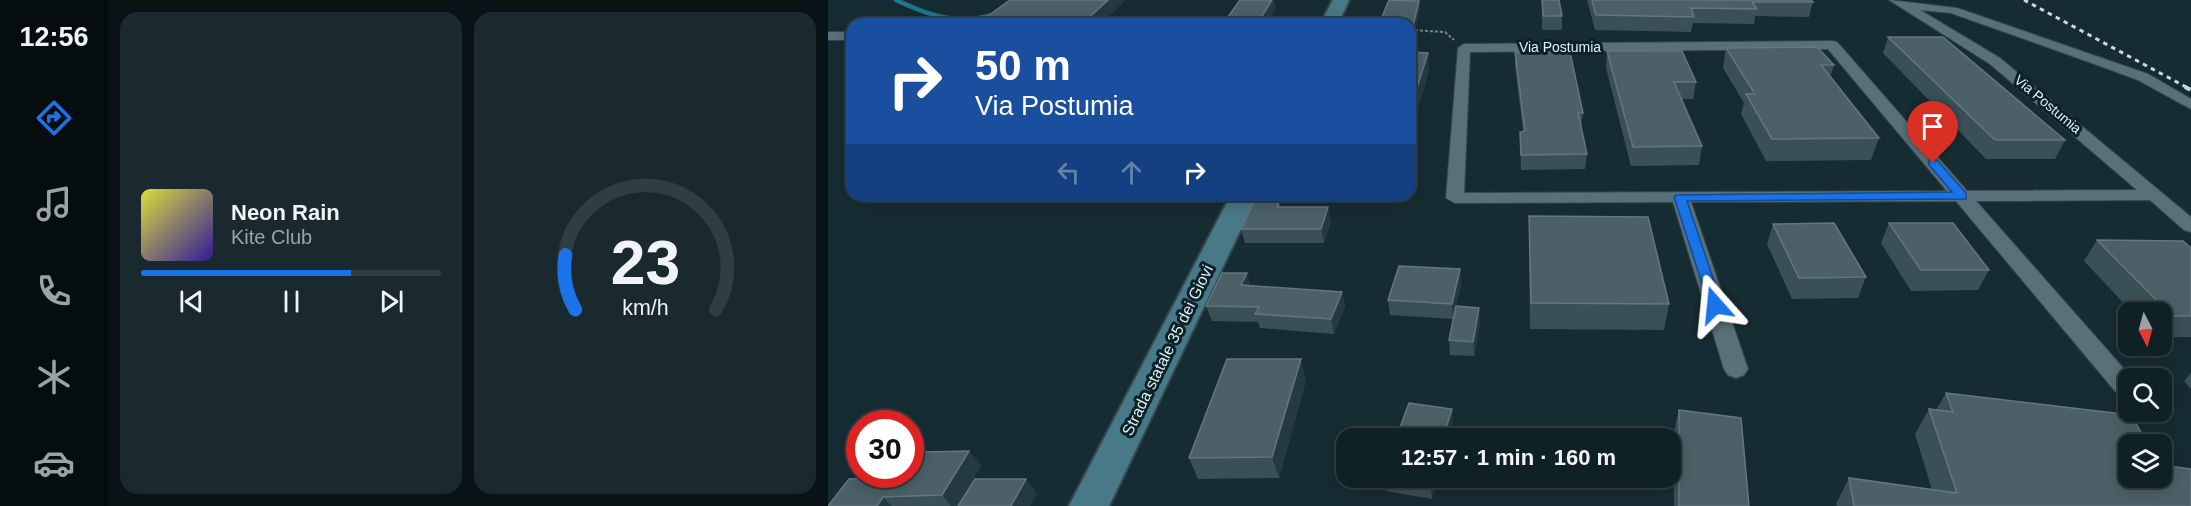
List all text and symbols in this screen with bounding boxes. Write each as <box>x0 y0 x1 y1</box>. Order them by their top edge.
text: 12:56 <box>19 22 89 52</box>
street label: Via Postumia <box>1519 39 1601 55</box>
icon: right <box>876 42 954 120</box>
text: 50 m <box>975 42 1071 89</box>
street label: Via Postumia <box>2011 71 2085 137</box>
text: Via Postumia <box>975 91 1134 121</box>
icon: directions <box>33 97 75 139</box>
pin <box>1907 101 1958 163</box>
icon: arrive <box>1916 110 1949 143</box>
icon: left <box>1052 156 1085 189</box>
icon: ahead <box>1115 156 1148 189</box>
icon: right <box>1178 156 1211 189</box>
icon: music <box>33 183 75 225</box>
text: Neon Rain <box>231 200 340 225</box>
text: Kite Club <box>231 226 312 248</box>
text: 23 <box>610 228 680 297</box>
street label: Strada statale 35 dei Giovi <box>1119 262 1216 438</box>
icon: phone <box>33 270 75 312</box>
position arrow <box>1683 273 1747 337</box>
icon: previous <box>175 285 208 318</box>
icon: pause <box>275 285 308 318</box>
icon: next <box>375 285 408 318</box>
text: km/h <box>622 296 668 320</box>
north arrow <box>2118 302 2172 356</box>
map controls <box>2118 302 2172 488</box>
icon: climate <box>33 356 75 398</box>
button: search <box>2118 368 2172 422</box>
speed limit sign: 30 <box>846 410 924 488</box>
button: layers <box>2118 434 2172 488</box>
icon: car <box>33 442 75 484</box>
text: 12:57 · 1 min · 160 m <box>1401 445 1616 470</box>

